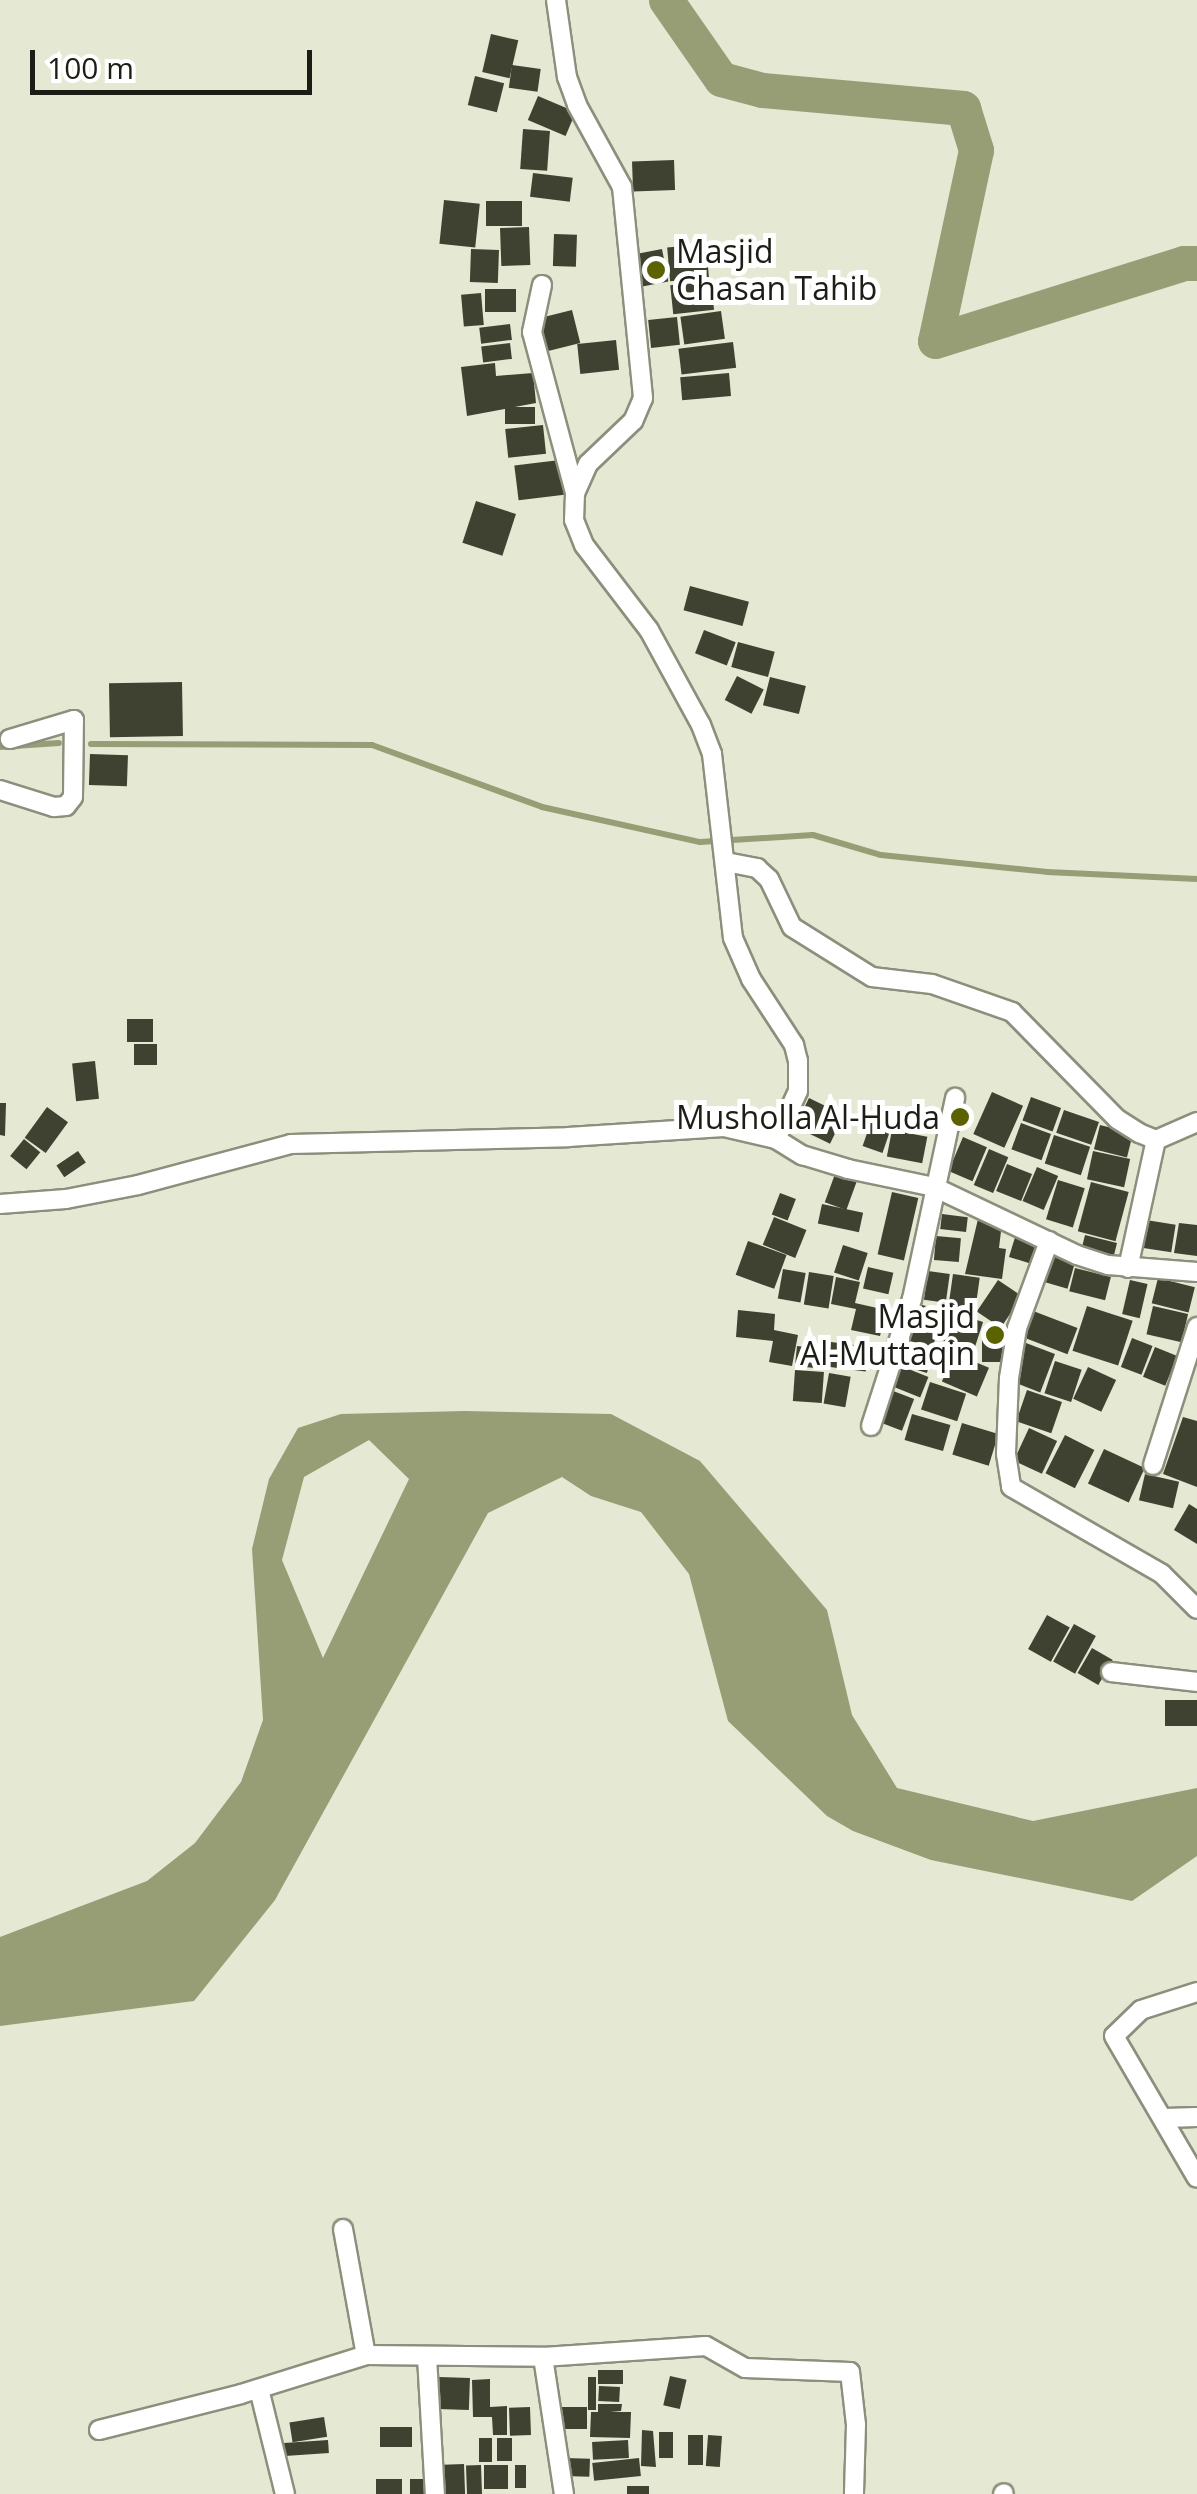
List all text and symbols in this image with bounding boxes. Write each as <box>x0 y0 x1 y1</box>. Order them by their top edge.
scale bar <box>35 30 318 92</box>
text: 100 m <box>47 47 134 88</box>
place label: Masjid Chasan Tahib <box>676 233 877 308</box>
marker: Masjid Chasan Tahib <box>645 259 667 281</box>
place label: Musholla Al-Huda <box>676 1098 940 1136</box>
marker: Musholla Al-Huda <box>949 1106 971 1128</box>
place label: Masjid Al-Muttaqin <box>800 1298 975 1373</box>
marker: Masjid Al-Muttaqin <box>984 1324 1006 1346</box>

